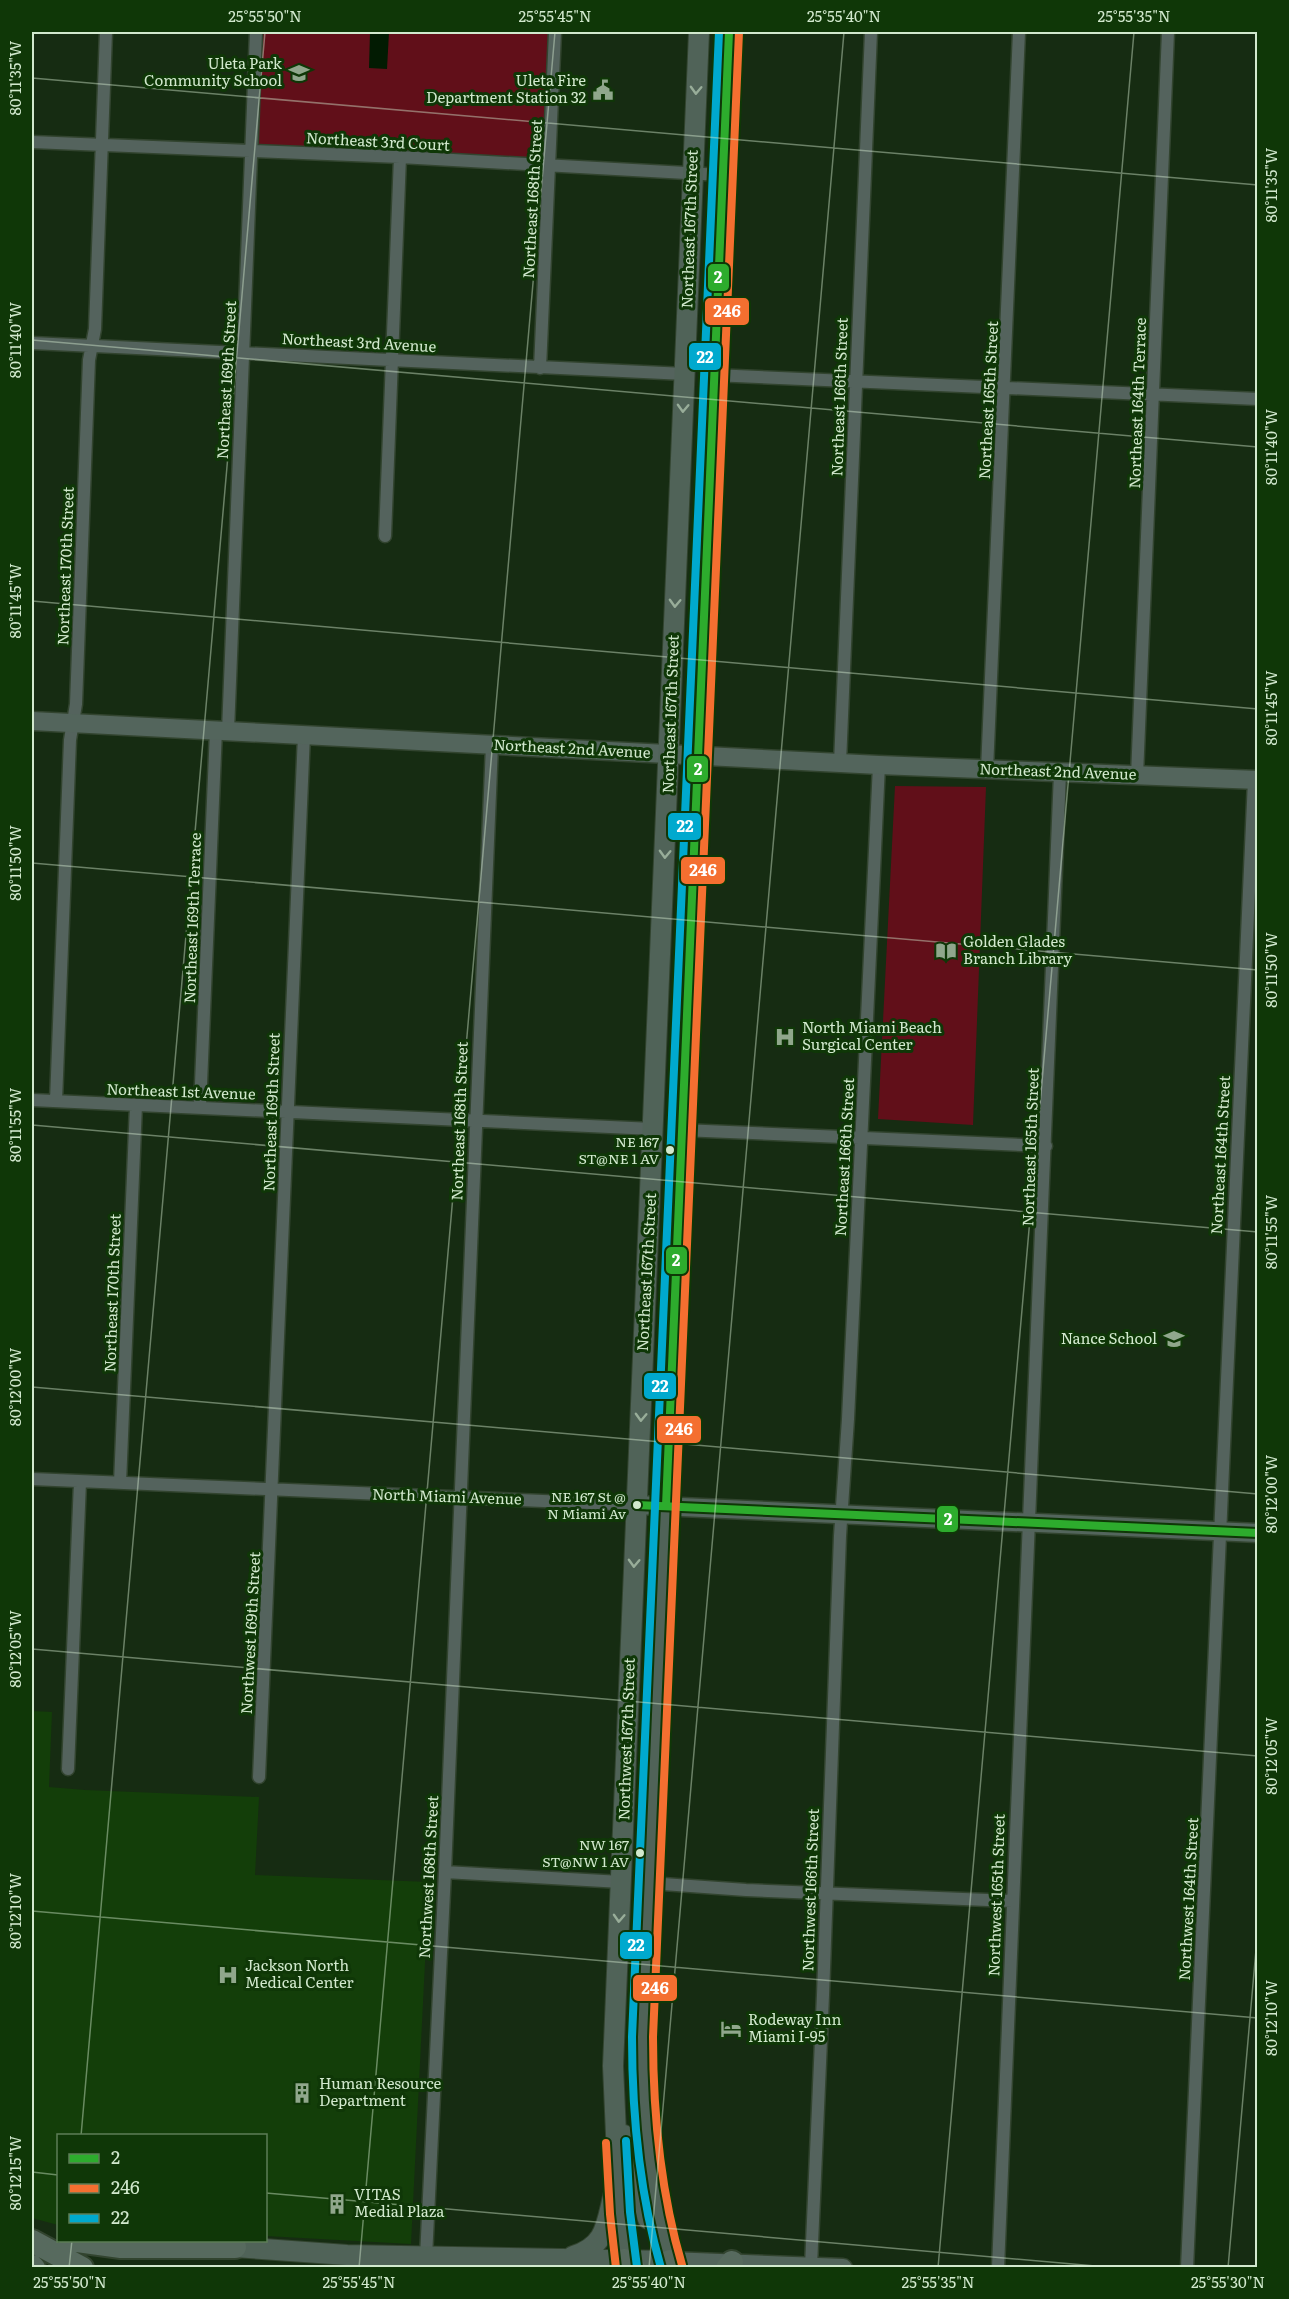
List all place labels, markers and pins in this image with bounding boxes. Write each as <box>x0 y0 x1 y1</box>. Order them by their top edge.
place label: Uleta Park Community School <box>144 51 283 91</box>
school or university icon: Uleta Park Community School <box>287 61 311 85</box>
place label: Uleta Fire Department Station 32 <box>426 68 586 108</box>
public building icon: Uleta Fire Department Station 32 <box>591 78 615 102</box>
place label: Golden Glades Branch Library <box>963 929 1072 969</box>
library icon: Golden Glades Branch Library <box>934 939 958 963</box>
place label: North Miami Beach Surgical Center <box>802 1015 942 1055</box>
hospital icon: North Miami Beach Surgical Center <box>773 1025 797 1049</box>
place label: NE 167 ST@NE 1 AV <box>579 1131 660 1168</box>
marker: NE 167 ST@NE 1 AV <box>664 1144 676 1156</box>
place label: Nance School <box>1061 1326 1157 1349</box>
school or university icon: Nance School <box>1162 1327 1186 1351</box>
place label: NE 167 St @ N Miami Av <box>547 1486 627 1523</box>
marker: NE 167 St @ N Miami Av <box>631 1499 643 1511</box>
place label: NW 167 ST@NW 1 AV <box>542 1834 630 1871</box>
marker: NW 167 ST@NW 1 AV <box>634 1847 646 1859</box>
place label: Jackson North Medical Center <box>245 1953 354 1993</box>
hospital icon: Jackson North Medical Center <box>216 1963 240 1987</box>
place label: Rodeway Inn Miami I-95 <box>748 2007 841 2047</box>
hotel icon: Rodeway Inn Miami I-95 <box>719 2017 743 2041</box>
place label: Human Resource Department <box>319 2071 442 2111</box>
building icon: Human Resource Department <box>290 2081 314 2105</box>
place label: VITAS Medial Plaza <box>354 2182 445 2222</box>
building icon: VITAS Medial Plaza <box>325 2192 349 2216</box>

